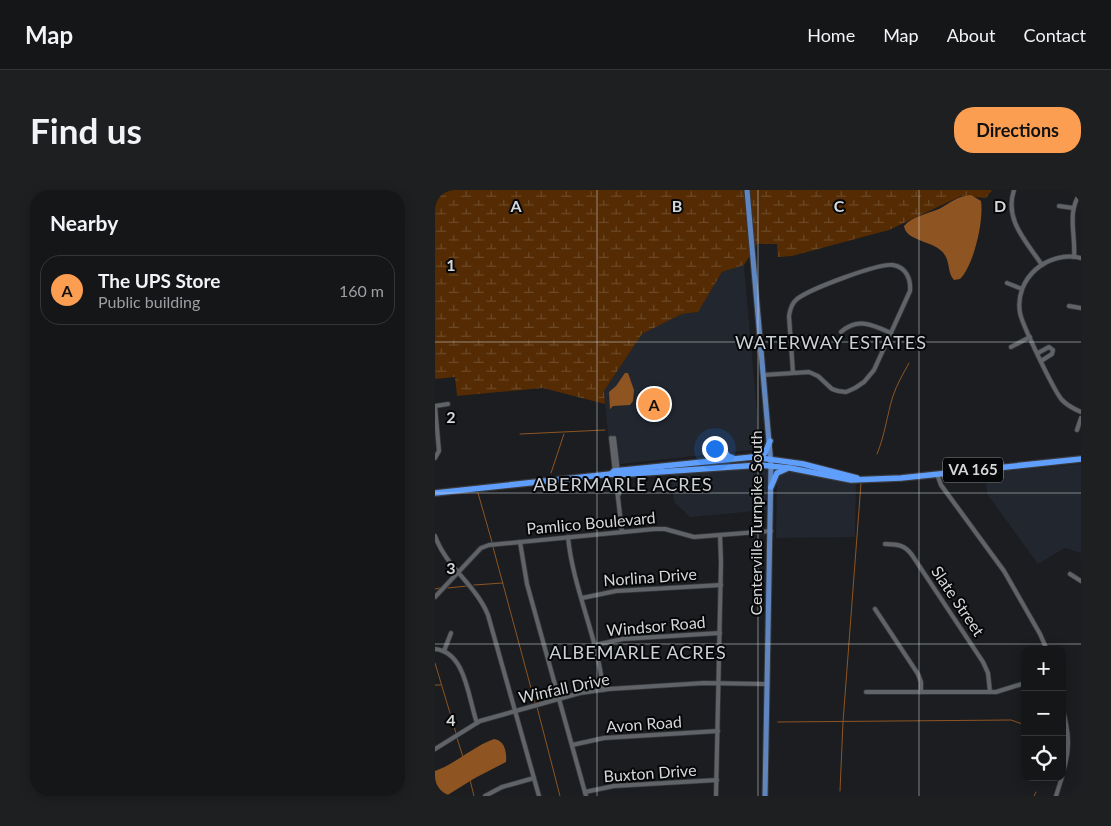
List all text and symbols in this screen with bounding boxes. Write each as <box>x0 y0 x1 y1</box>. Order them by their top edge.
text: Map <box>25 20 73 49</box>
text: Home <box>807 24 855 46</box>
text: Map <box>883 24 919 46</box>
text: About <box>947 24 996 46</box>
text: Contact <box>1024 24 1086 46</box>
button: Directions <box>954 107 1081 153</box>
text: Find us <box>30 109 142 151</box>
text: A <box>509 196 522 215</box>
text: B <box>672 196 682 215</box>
text: C <box>834 196 845 215</box>
text: D <box>994 196 1006 215</box>
text: Nearby <box>50 210 118 235</box>
text: 1 <box>446 255 456 274</box>
text: The UPS Store <box>98 269 220 292</box>
text: A <box>61 281 73 300</box>
text: 160 m <box>339 281 384 300</box>
text: Public building <box>98 292 200 311</box>
district label: WATERWAY ESTATES <box>735 331 927 353</box>
pin: A <box>638 385 670 423</box>
text: 2 <box>446 407 456 426</box>
street label: Centerville Turnpike South <box>746 430 765 616</box>
your location <box>702 436 728 462</box>
road number: VA 165 <box>943 458 1003 482</box>
district label: ABERMARLE ACRES <box>533 473 713 495</box>
street label: Pamlico Boulevard <box>526 507 656 538</box>
text: 3 <box>446 558 456 577</box>
street label: Slate Street <box>928 562 989 640</box>
street label: Norlina Drive <box>603 564 697 589</box>
street label: Windsor Road <box>606 612 706 639</box>
district label: ALBEMARLE ACRES <box>549 641 727 663</box>
map controls <box>1021 646 1066 781</box>
button: + <box>1021 646 1066 691</box>
street label: Winfall Drive <box>517 669 611 706</box>
button: − <box>1021 691 1066 736</box>
text: 4 <box>446 710 456 729</box>
street label: Avon Road <box>605 711 682 736</box>
button: locate <box>1021 736 1066 781</box>
street label: Buxton Drive <box>603 760 697 785</box>

